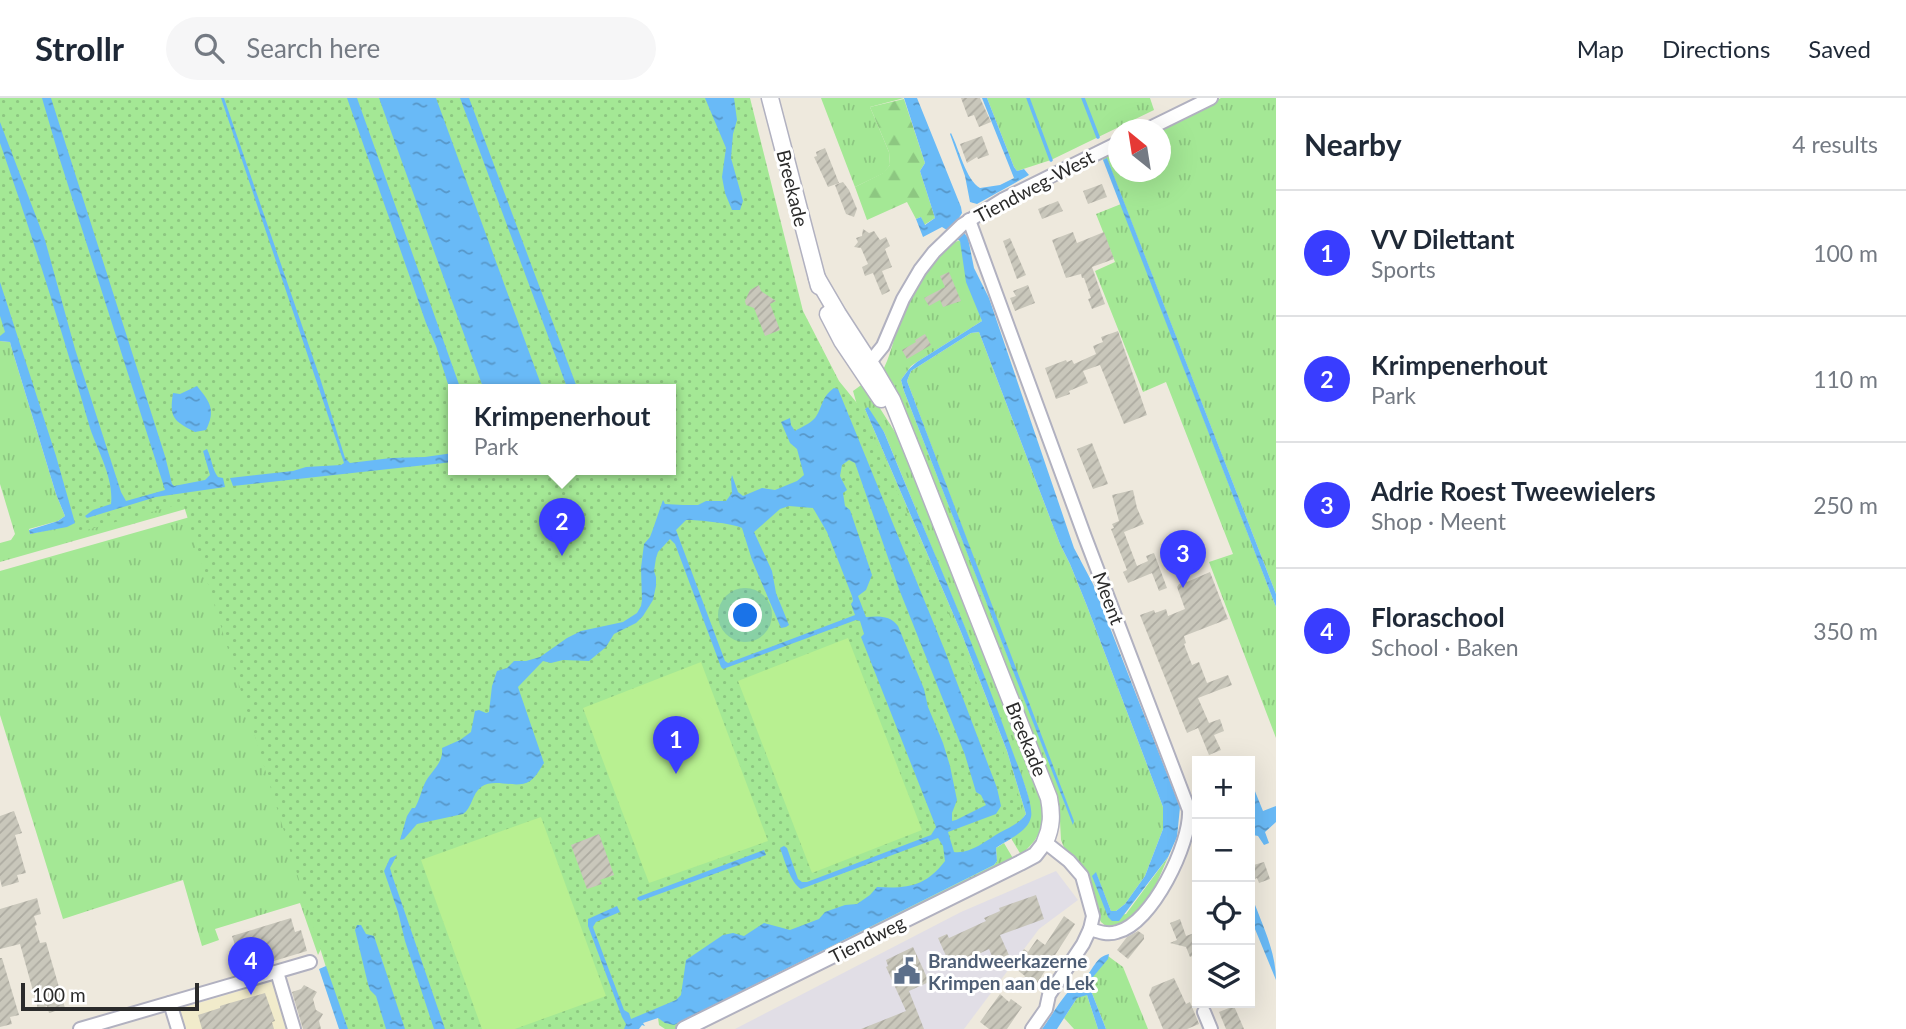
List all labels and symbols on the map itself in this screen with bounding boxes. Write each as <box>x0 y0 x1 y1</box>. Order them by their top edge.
north arrow <box>1108 119 1171 182</box>
street label: Tiendweg-West <box>970 145 1098 227</box>
street label: Breekade <box>772 147 814 229</box>
pin: 2 <box>539 498 585 556</box>
pin: 3 <box>1160 530 1206 588</box>
street label: Meent <box>1088 568 1130 628</box>
your location <box>728 598 762 632</box>
street label: Breekade <box>1002 698 1052 780</box>
pin: 1 <box>653 716 699 774</box>
street label: Tiendweg <box>825 910 909 968</box>
pin: 4 <box>228 937 274 995</box>
place label: Brandweerkazerne Krimpen aan de Lek <box>928 949 1096 994</box>
public building icon: Brandweerkazerne Krimpen aan de Lek <box>892 956 922 986</box>
scale bar <box>21 980 200 1012</box>

